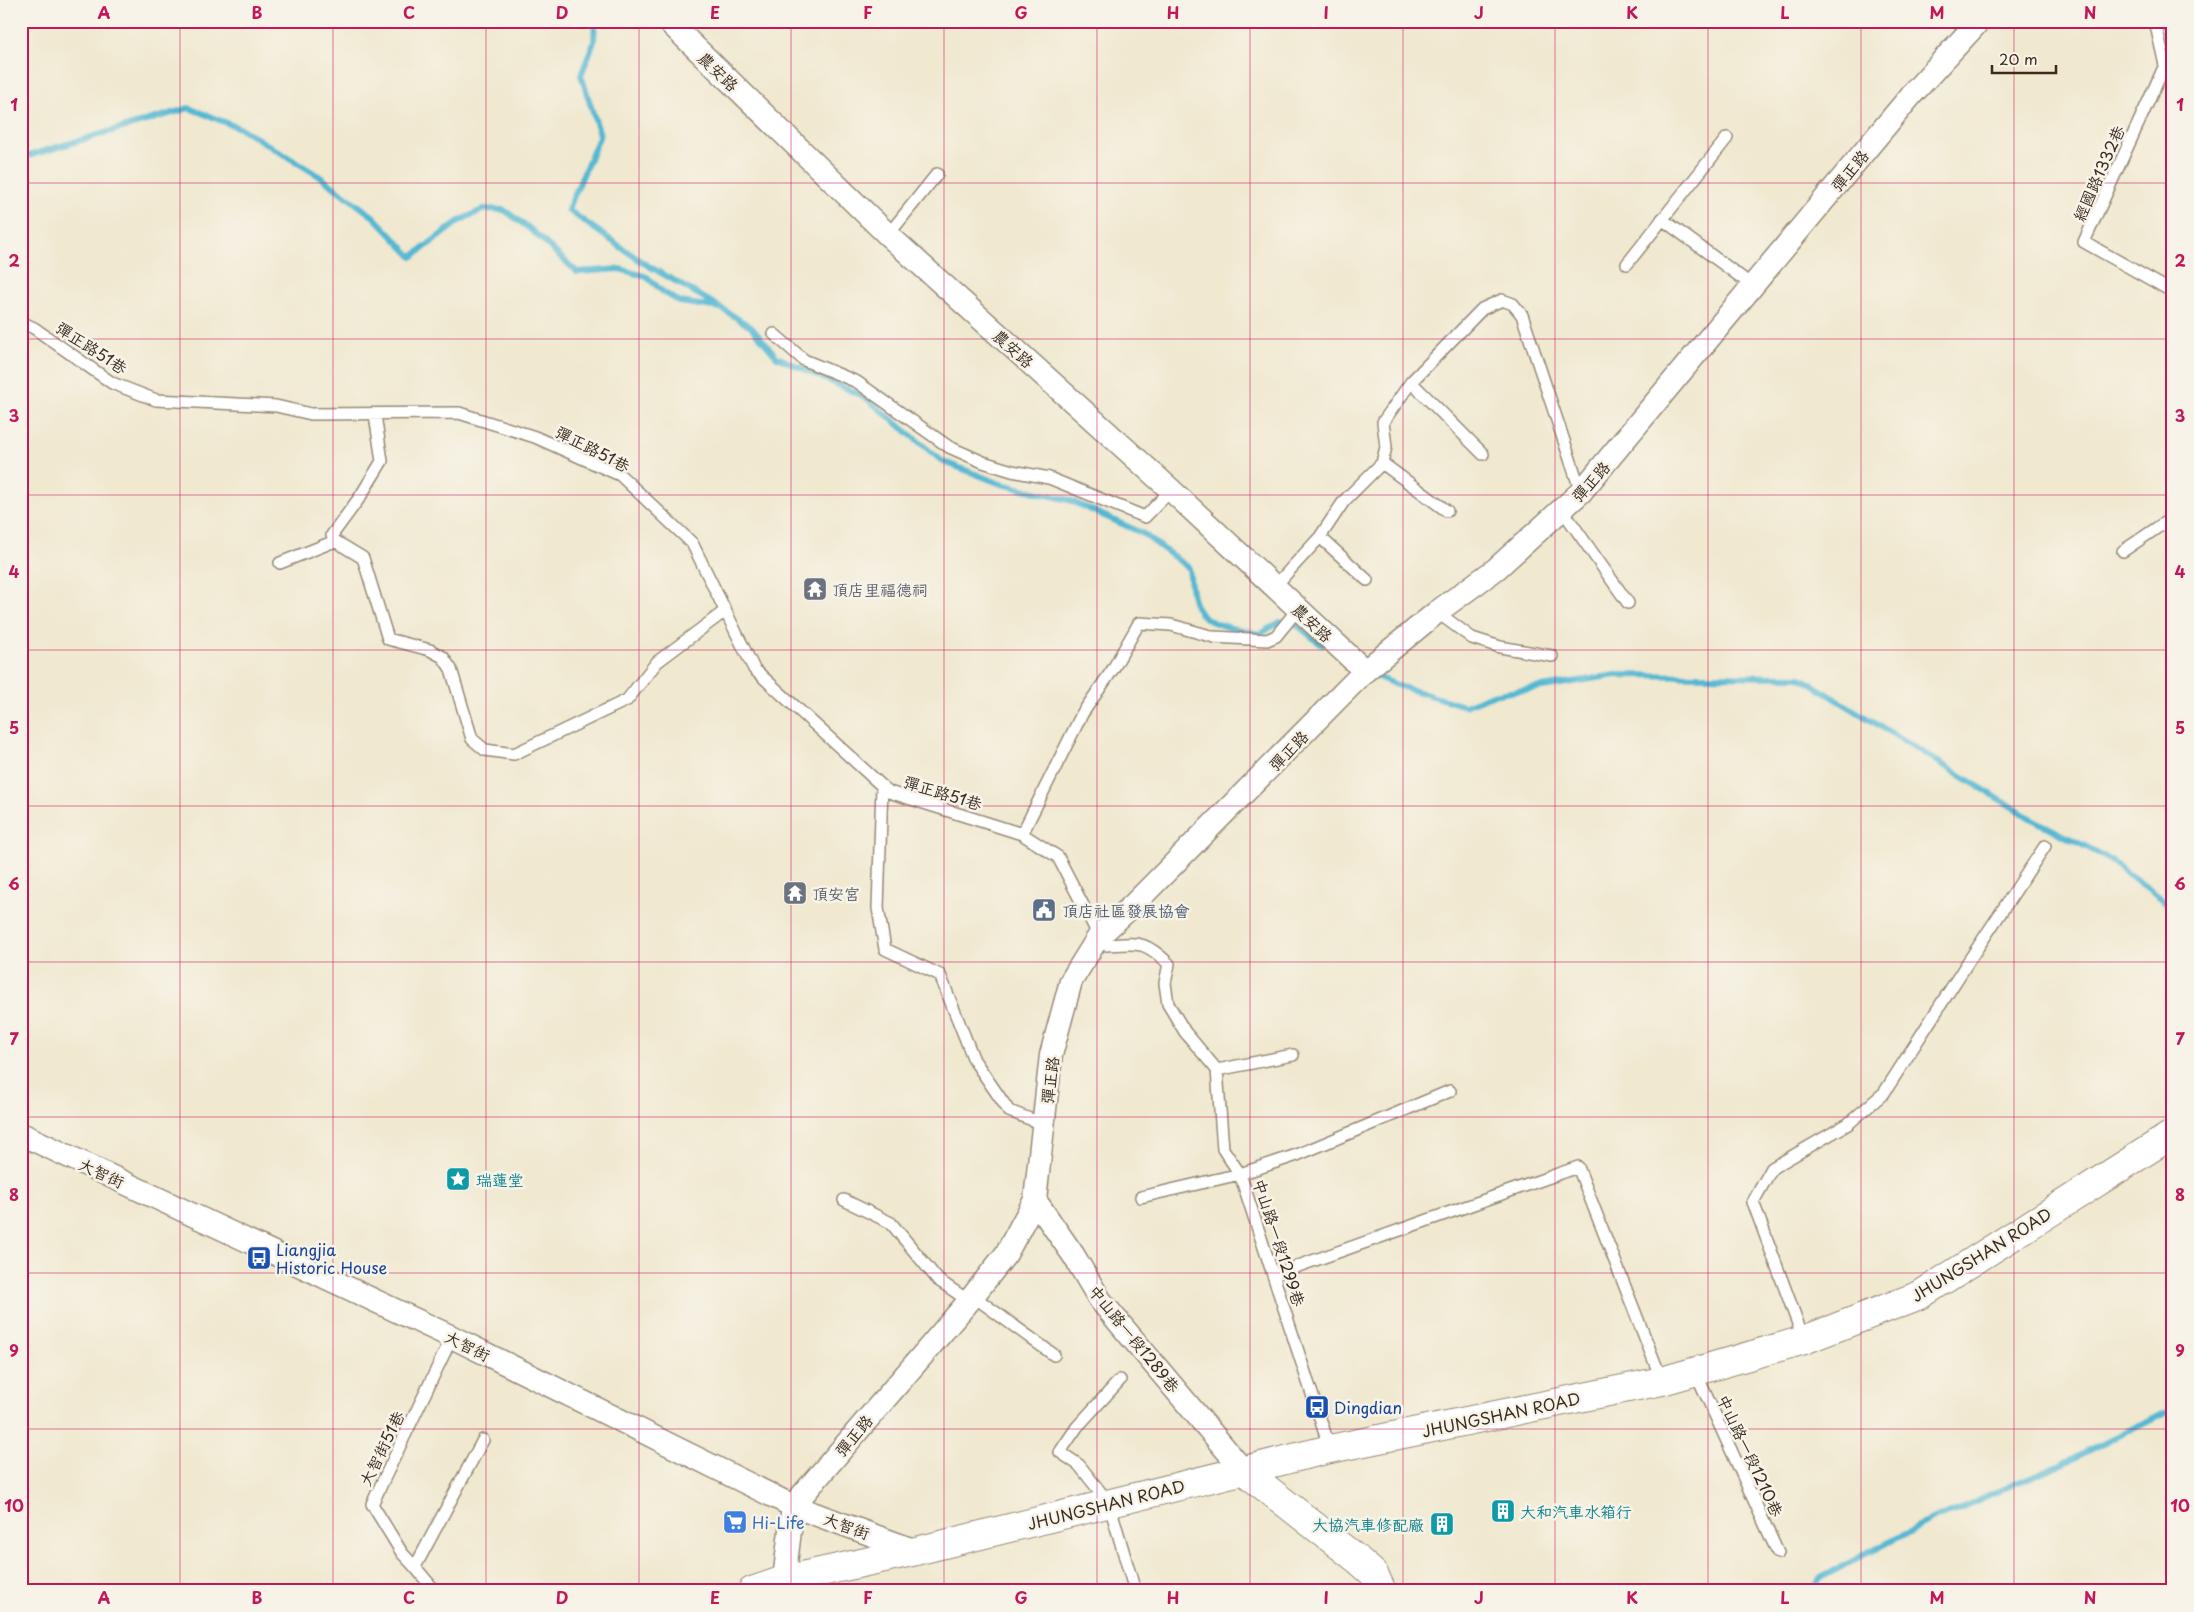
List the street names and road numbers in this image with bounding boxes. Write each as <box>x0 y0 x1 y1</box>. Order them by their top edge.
street label: 農安路 <box>693 46 745 96</box>
street label: 經國路1332巷 <box>2066 121 2130 225</box>
street label: 彈正路 <box>1824 144 1874 196</box>
street label: 彈正路51巷 <box>51 315 133 379</box>
street label: 農安路 <box>988 323 1040 373</box>
street label: 彈正路51巷 <box>551 419 635 477</box>
street label: 彈正路 <box>1565 455 1615 507</box>
street label: 農安路 <box>1287 597 1339 647</box>
street label: 彈正路 <box>1263 724 1313 776</box>
street label: 彈正路51巷 <box>901 769 985 815</box>
street label: 彈正路 <box>1034 1055 1064 1105</box>
street label: 大智街 <box>75 1151 129 1193</box>
street label: 中山路一段1299巷 <box>1248 1175 1312 1309</box>
street label: JHUNGSHAN ROAD <box>1906 1201 2056 1307</box>
street label: 中山路一段1289巷 <box>1084 1279 1186 1397</box>
street label: 大智街 <box>441 1324 495 1366</box>
street label: JHUNGSHAN ROAD <box>1420 1385 1582 1443</box>
street label: 中山路一段1210巷 <box>1712 1390 1790 1520</box>
street label: 大智街51巷 <box>352 1406 410 1490</box>
street label: 彈正路 <box>828 1409 878 1461</box>
street label: JHUNGSHAN ROAD <box>1025 1473 1187 1535</box>
street label: 大智街 <box>820 1506 874 1544</box>

